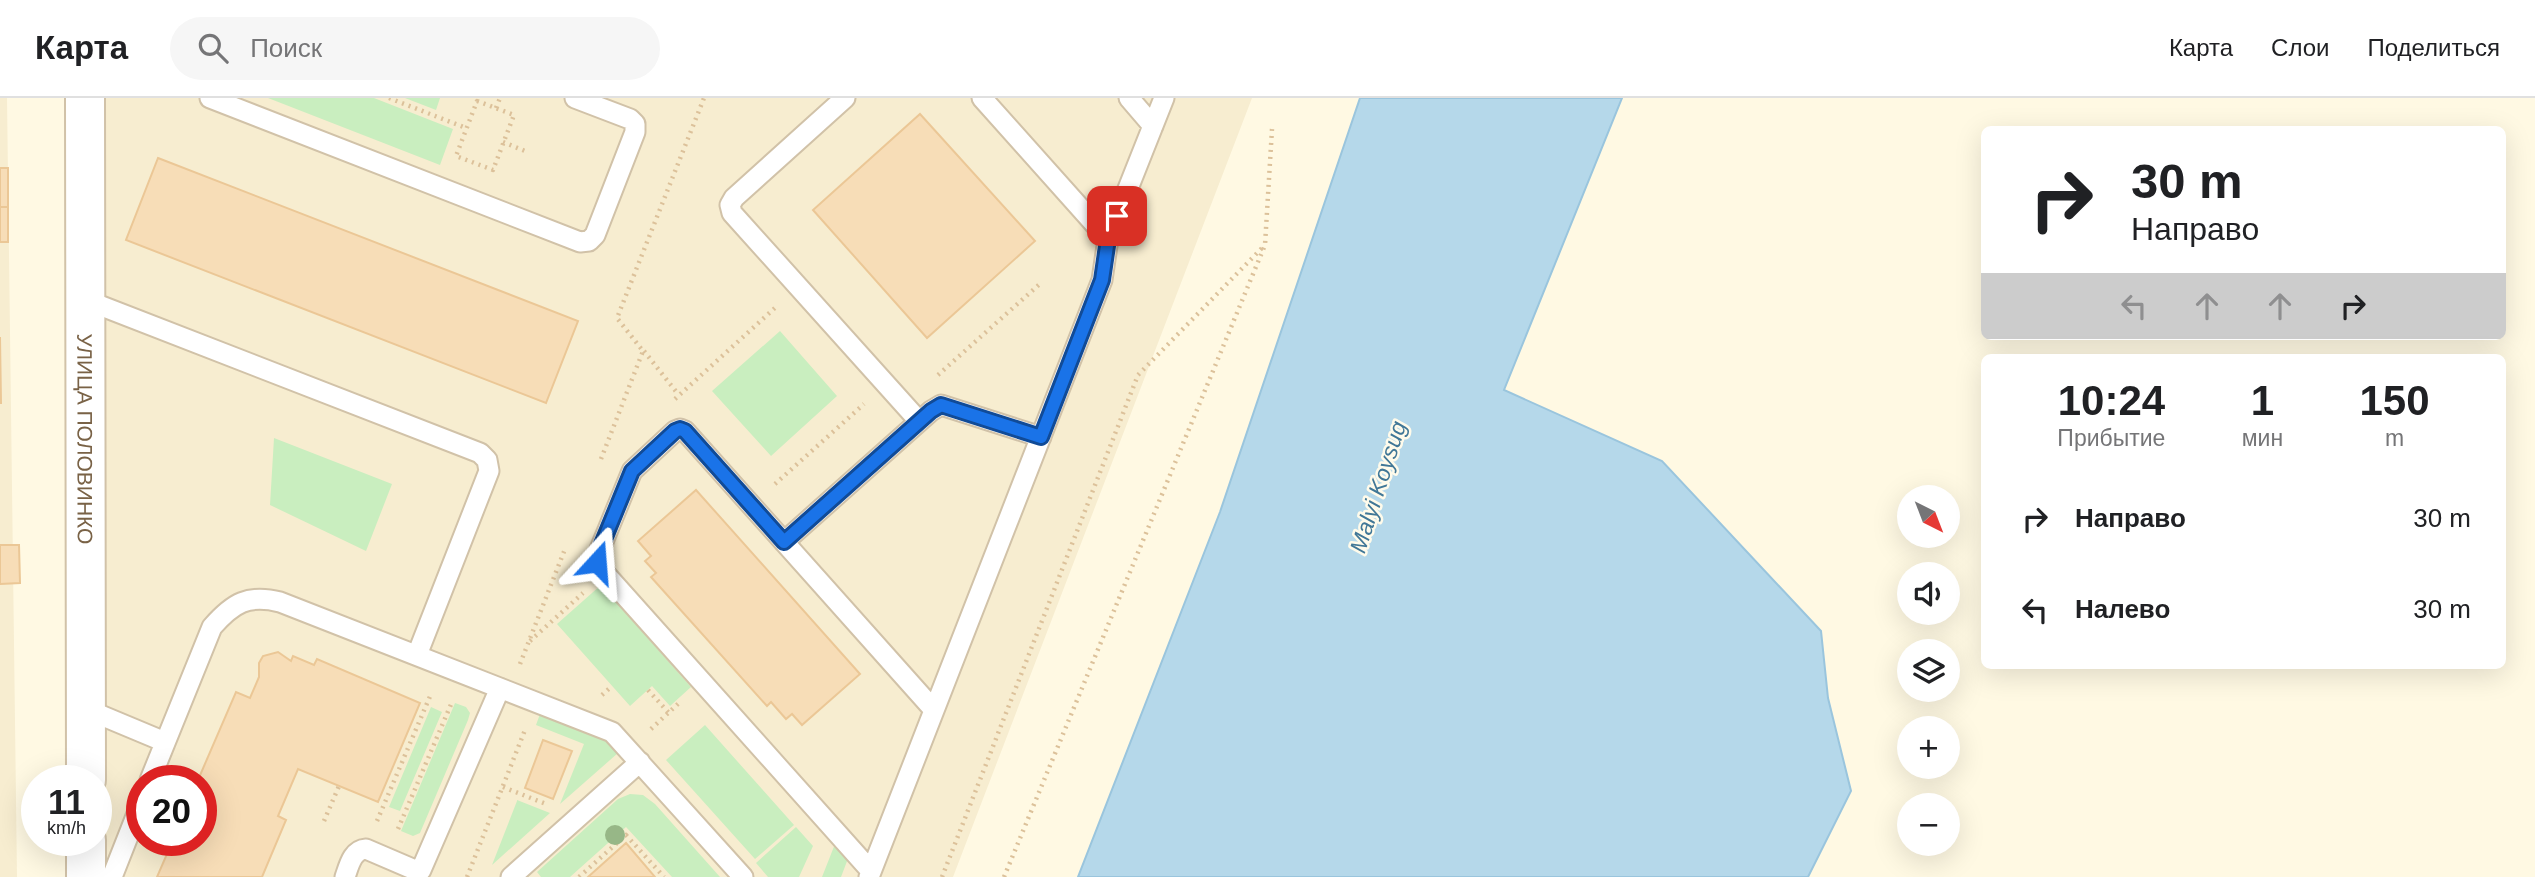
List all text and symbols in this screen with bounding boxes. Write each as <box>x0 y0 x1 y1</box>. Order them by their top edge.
search box <box>170 17 660 80</box>
text: Карта <box>35 29 128 66</box>
icon: search <box>194 29 232 67</box>
text: Поиск <box>250 33 322 63</box>
text: Карта <box>2169 34 2233 61</box>
text: Слои <box>2271 34 2329 61</box>
text: Поделиться <box>2367 34 2500 61</box>
icon: right <box>2016 154 2107 245</box>
text: 30 m <box>2131 154 2243 208</box>
pin <box>1087 186 1147 246</box>
icon: arrive <box>1098 197 1136 235</box>
text: Направо <box>2131 211 2259 247</box>
icon: left <box>2115 287 2153 325</box>
icon: ahead <box>2188 287 2226 325</box>
icon: ahead <box>2261 287 2299 325</box>
icon: right <box>2334 287 2372 325</box>
street label: УЛИЦА ПОЛОВИНКО <box>74 334 97 544</box>
text: 10:24 <box>2058 377 2165 424</box>
text: 1 <box>2251 377 2274 424</box>
text: 150 <box>2360 377 2430 424</box>
water label: Malyi Koysug <box>1345 418 1412 556</box>
text: Прибытие <box>2057 425 2165 451</box>
text: мин <box>2242 425 2283 451</box>
text: m <box>2385 425 2404 451</box>
north arrow <box>1897 485 1960 548</box>
map controls <box>1897 485 1960 856</box>
icon: right <box>2016 500 2054 538</box>
text: Направо <box>2075 503 2186 533</box>
text: 30 m <box>2413 503 2471 533</box>
position arrow <box>560 525 634 599</box>
button: sound <box>1897 562 1960 625</box>
icon: left <box>2016 591 2054 629</box>
text: Налево <box>2075 594 2170 624</box>
text: 30 m <box>2413 594 2471 624</box>
button: layers <box>1897 639 1960 702</box>
button: + <box>1897 716 1960 779</box>
speed limit sign: 20 <box>126 765 217 856</box>
text: 11 <box>48 782 85 821</box>
button: − <box>1897 793 1960 856</box>
text: km/h <box>47 818 86 838</box>

